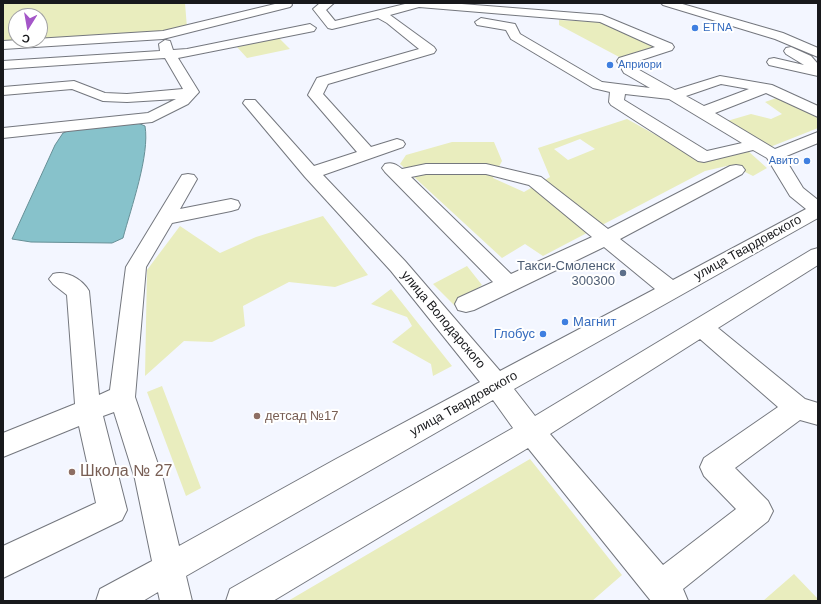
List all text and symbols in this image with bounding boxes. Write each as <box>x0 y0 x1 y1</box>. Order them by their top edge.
north arrow <box>8 8 48 48</box>
place label: ETNA <box>703 21 732 35</box>
marker: ETNA <box>690 23 700 33</box>
text: С <box>21 32 31 45</box>
place label: Априори <box>618 58 662 72</box>
marker: Априори <box>605 60 615 70</box>
place label: Авито <box>769 154 799 168</box>
marker: Авито <box>802 156 812 166</box>
street label: улица Твардовского <box>692 212 804 284</box>
place label: Такси-Смоленск 300300 <box>517 258 615 289</box>
street label: улица Володарского <box>398 268 488 372</box>
marker: Такси-Смоленск 300300 <box>618 268 628 278</box>
place label: Магнит <box>573 314 616 330</box>
marker: Магнит <box>560 317 570 327</box>
place label: Глобус <box>494 326 535 342</box>
marker: Глобус <box>538 329 548 339</box>
street label: улица Твардовского <box>408 368 520 440</box>
place label: детсад №17 <box>265 408 339 424</box>
marker: детсад №17 <box>252 411 262 421</box>
place label: Школа № 27 <box>80 462 172 482</box>
marker: Школа № 27 <box>67 467 77 477</box>

